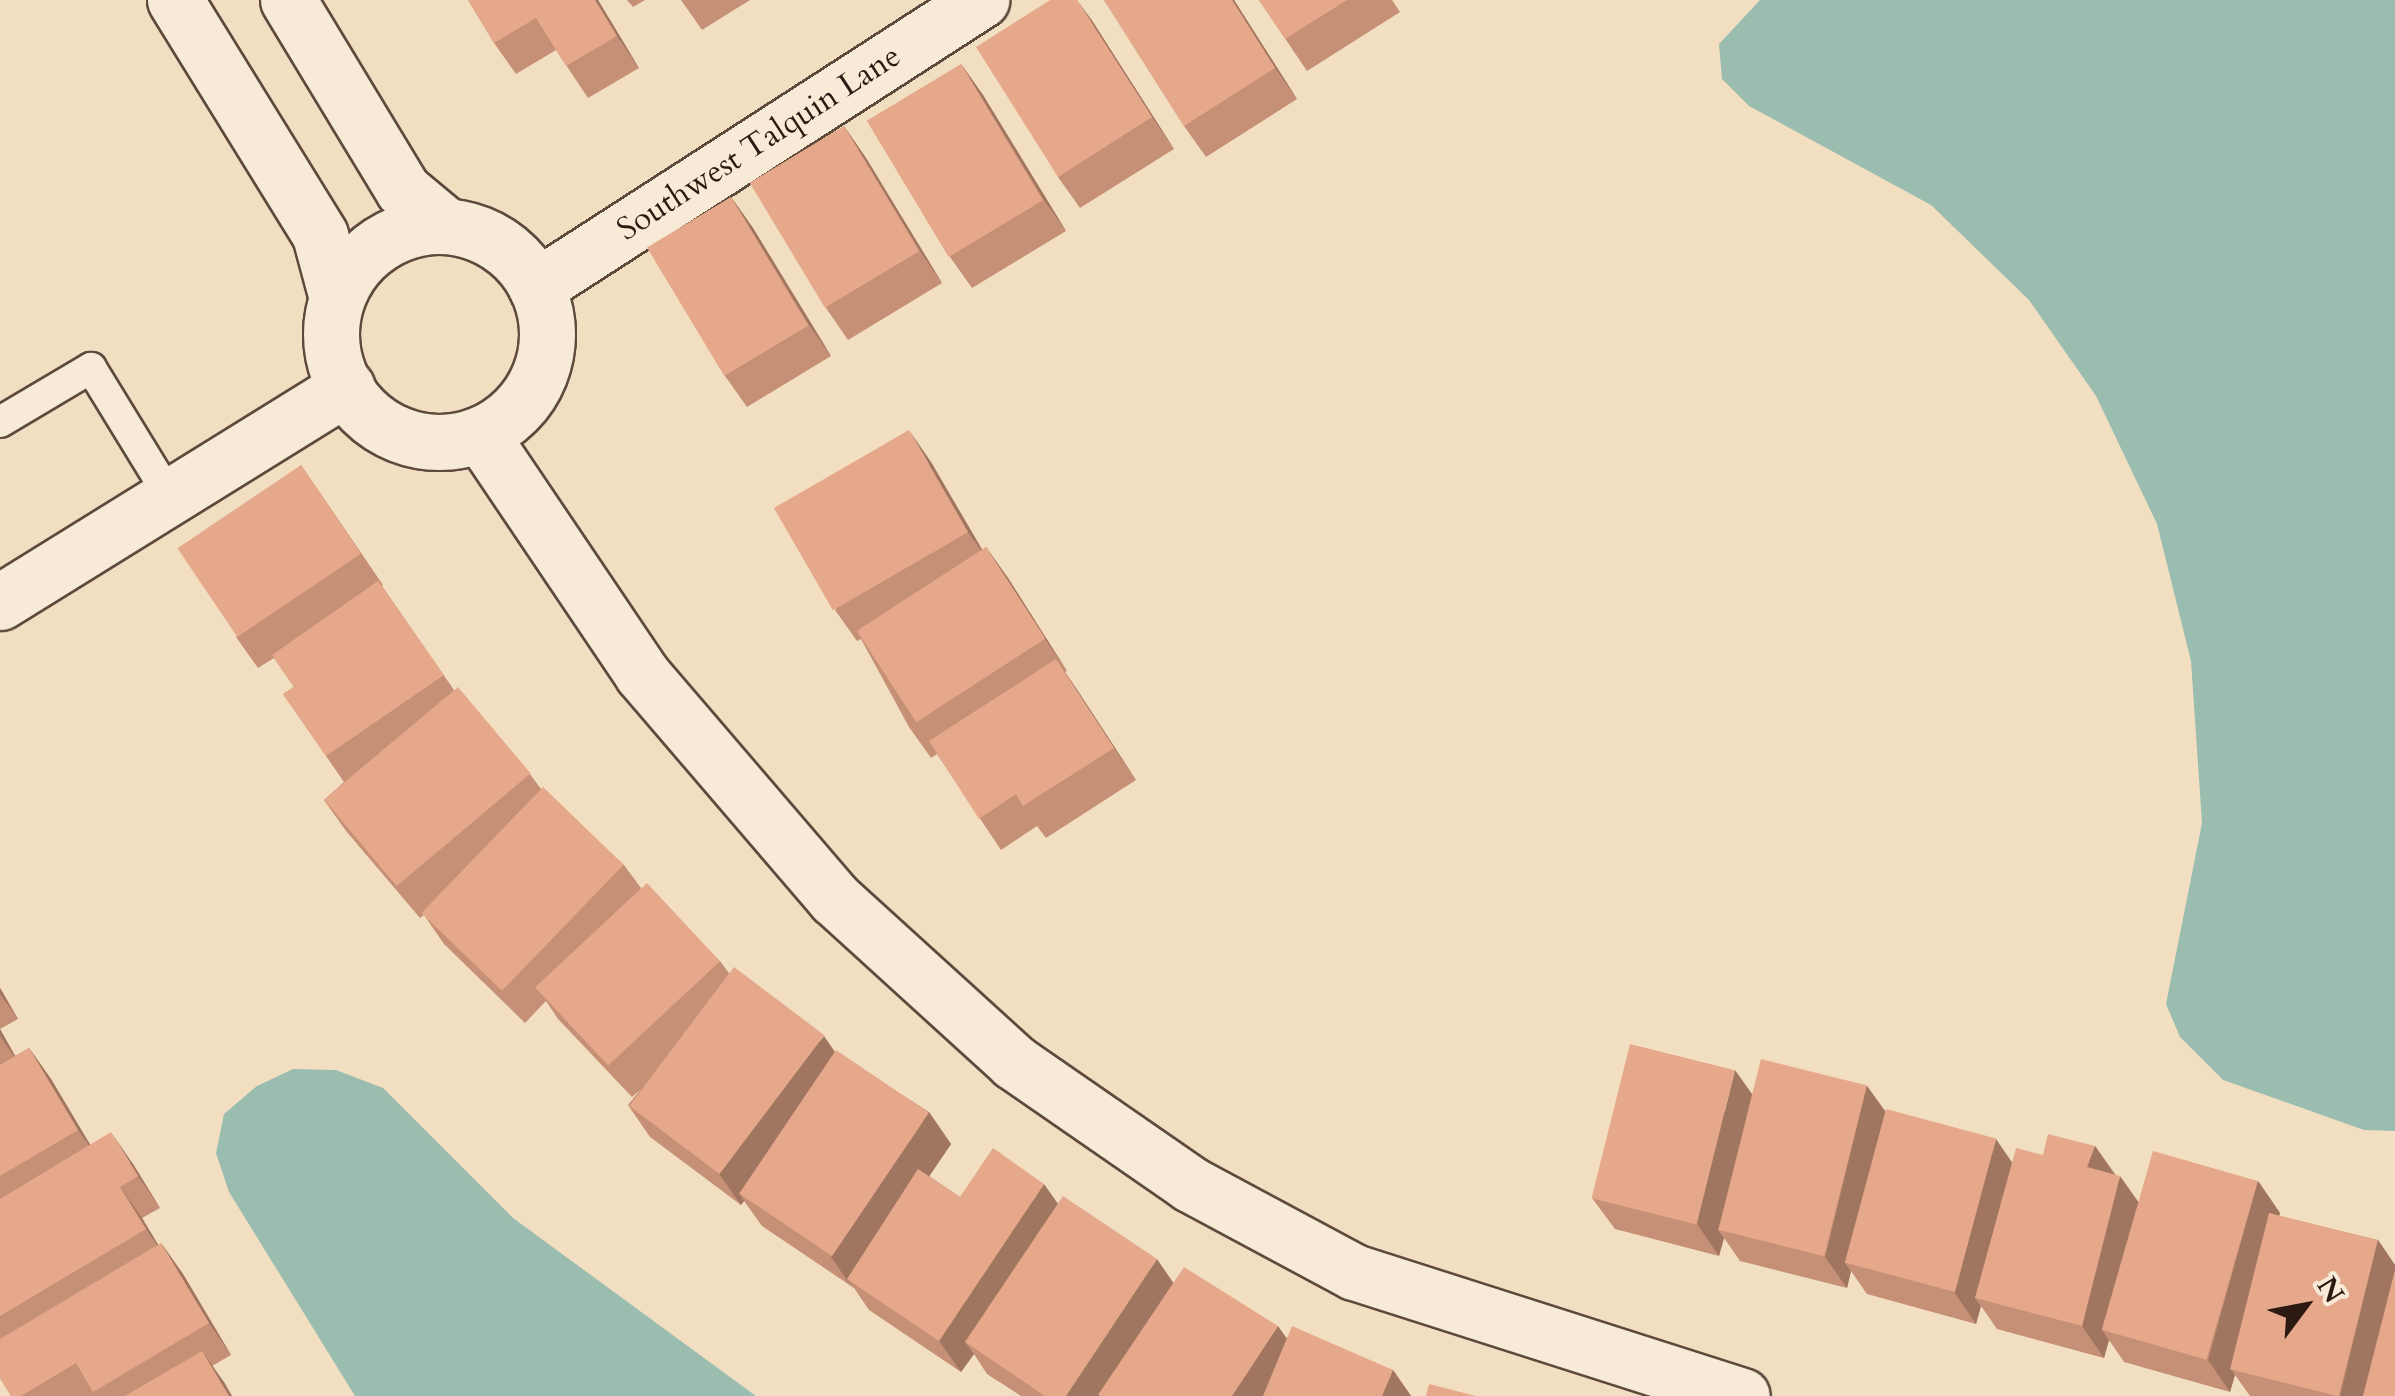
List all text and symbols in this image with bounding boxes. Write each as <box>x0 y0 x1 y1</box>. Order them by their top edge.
street label: Southwest Talquin Lane <box>610 37 908 249</box>
north arrow <box>2255 1256 2355 1356</box>
text: N <box>2308 1270 2353 1310</box>

